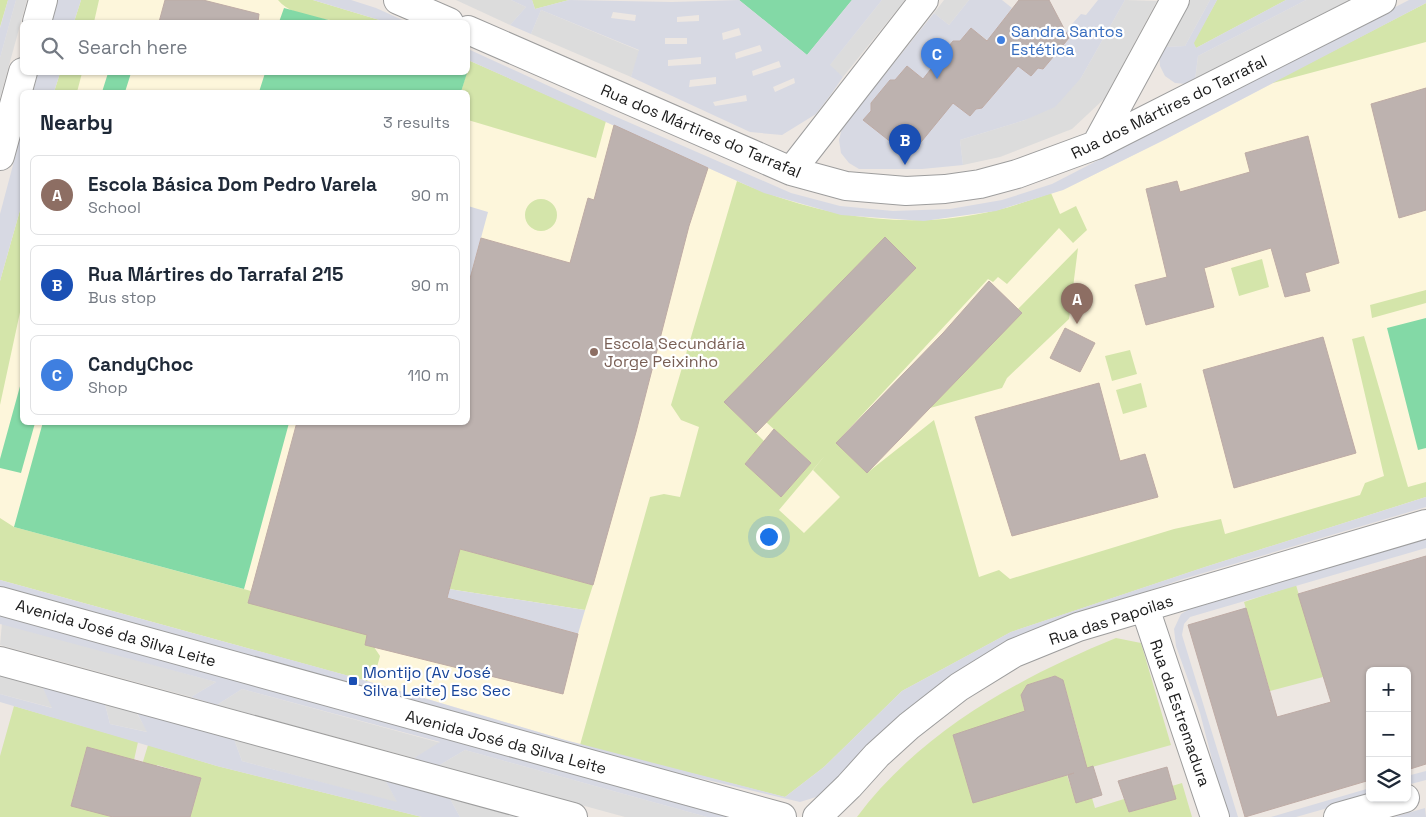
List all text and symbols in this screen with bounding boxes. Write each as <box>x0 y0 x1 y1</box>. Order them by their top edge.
search box <box>20 20 470 75</box>
place label: Sandra Santos Estética <box>1011 21 1123 60</box>
icon: search <box>38 34 66 62</box>
marker: Sandra Santos Estética <box>995 34 1007 46</box>
text: Search here <box>78 35 188 60</box>
pin: C <box>921 38 953 79</box>
street label: Rua dos Mártires do Tarrafal <box>1067 50 1271 164</box>
street label: Rua dos Mártires do Tarrafal <box>598 79 804 183</box>
text: Nearby <box>40 109 113 136</box>
text: 3 results <box>383 112 450 133</box>
pin: B <box>889 124 921 165</box>
text: Escola Básica Dom Pedro Varela <box>88 172 377 197</box>
text: A <box>52 185 62 206</box>
text: 90 m <box>411 185 449 206</box>
text: School <box>88 197 141 218</box>
text: Rua Mártires do Tarrafal 215 <box>88 262 343 287</box>
text: B <box>52 275 62 296</box>
text: 90 m <box>411 275 449 296</box>
pin: A <box>1061 283 1093 324</box>
text: Bus stop <box>88 287 156 308</box>
place label: Escola Secundária Jorge Peixinho <box>604 333 745 372</box>
marker: Escola Secundária Jorge Peixinho <box>588 346 600 358</box>
text: CandyChoc <box>88 352 193 377</box>
text: C <box>52 365 62 386</box>
text: 110 m <box>407 365 449 386</box>
text: Shop <box>88 377 128 398</box>
your location <box>756 524 782 550</box>
street label: Rua das Papoilas <box>1046 590 1176 650</box>
street label: Avenida José da Silva Leite <box>13 594 219 672</box>
street label: Rua da Estremadura <box>1145 637 1215 789</box>
place label: Montijo (Av José Silva Leite) Esc Sec <box>363 662 511 701</box>
map controls <box>1366 667 1411 802</box>
button: + <box>1366 667 1411 712</box>
marker: Montijo (Av José Silva Leite) Esc Sec <box>347 675 359 687</box>
street label: Avenida José da Silva Leite <box>403 705 609 779</box>
button: − <box>1366 712 1411 757</box>
button: layers <box>1366 757 1411 802</box>

